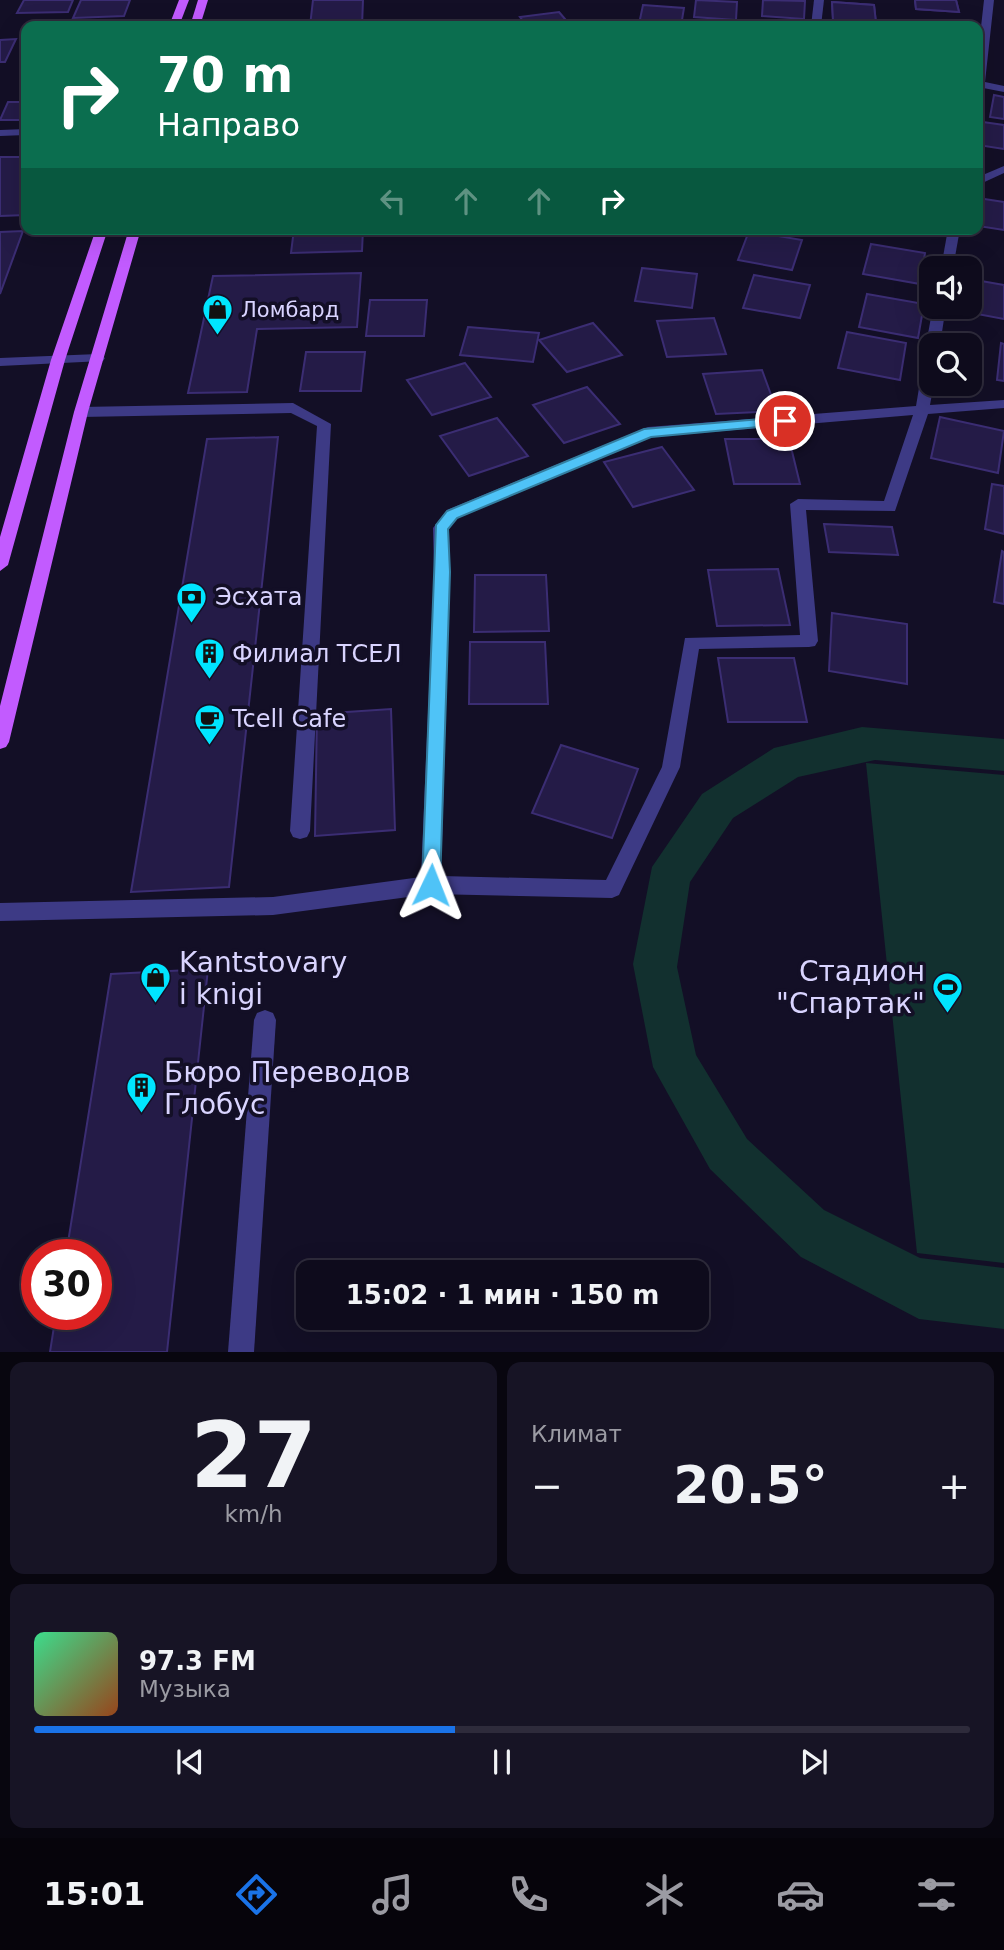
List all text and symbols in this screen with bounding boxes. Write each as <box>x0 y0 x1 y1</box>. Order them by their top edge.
text: 70 m <box>157 47 293 104</box>
icon: right <box>42 49 133 140</box>
text: Направо <box>157 106 300 144</box>
icon: left <box>374 182 412 220</box>
icon: ahead <box>447 182 485 220</box>
icon: ahead <box>520 182 558 220</box>
icon: right <box>593 182 631 220</box>
map controls <box>919 256 982 396</box>
button: sound <box>919 256 982 319</box>
shop icon: Ломбард <box>201 293 235 337</box>
place label: Ломбард <box>241 298 339 322</box>
button: search <box>919 333 982 396</box>
pin <box>755 391 815 451</box>
icon: arrive <box>766 402 804 440</box>
bank icon: Эсхата <box>175 580 209 624</box>
place label: Эсхата <box>215 583 303 611</box>
building icon: Филиал ТСЕЛ <box>192 637 226 681</box>
place label: Филиал ТСЕЛ <box>232 640 402 668</box>
cafe icon: Tcell Cafe <box>192 702 226 746</box>
place label: Tcell Cafe <box>231 705 346 733</box>
position arrow <box>394 848 468 922</box>
place label: Kantstovary i knigi <box>179 946 347 1011</box>
place label: Стадион "Спартак" <box>776 955 925 1020</box>
shop icon: Kantstovary i knigi <box>139 961 173 1005</box>
sports icon: Стадион "Спартак" <box>931 970 965 1014</box>
place label: Бюро Переводов Глобус <box>164 1056 411 1121</box>
building icon: Бюро Переводов Глобус <box>124 1071 158 1115</box>
speed limit sign: 30 <box>21 1239 112 1330</box>
text: 15:02 · 1 мин · 150 m <box>346 1280 659 1310</box>
text: 27 <box>190 1403 317 1508</box>
text: Климат <box>531 1421 622 1447</box>
text: 20.5° <box>673 1455 828 1515</box>
text: − <box>531 1464 563 1508</box>
text: + <box>938 1464 970 1508</box>
text: km/h <box>224 1501 283 1527</box>
text: 97.3 FM <box>139 1646 256 1676</box>
text: Музыка <box>139 1676 231 1702</box>
icon: previous <box>171 1743 209 1781</box>
icon: pause <box>483 1743 521 1781</box>
icon: next <box>795 1743 833 1781</box>
icon: directions <box>232 1870 281 1919</box>
icon: music <box>368 1870 417 1919</box>
icon: phone <box>504 1870 553 1919</box>
icon: climate <box>640 1870 689 1919</box>
icon: car <box>776 1870 825 1919</box>
icon: filters <box>912 1870 961 1919</box>
text: 15:01 <box>43 1875 145 1913</box>

